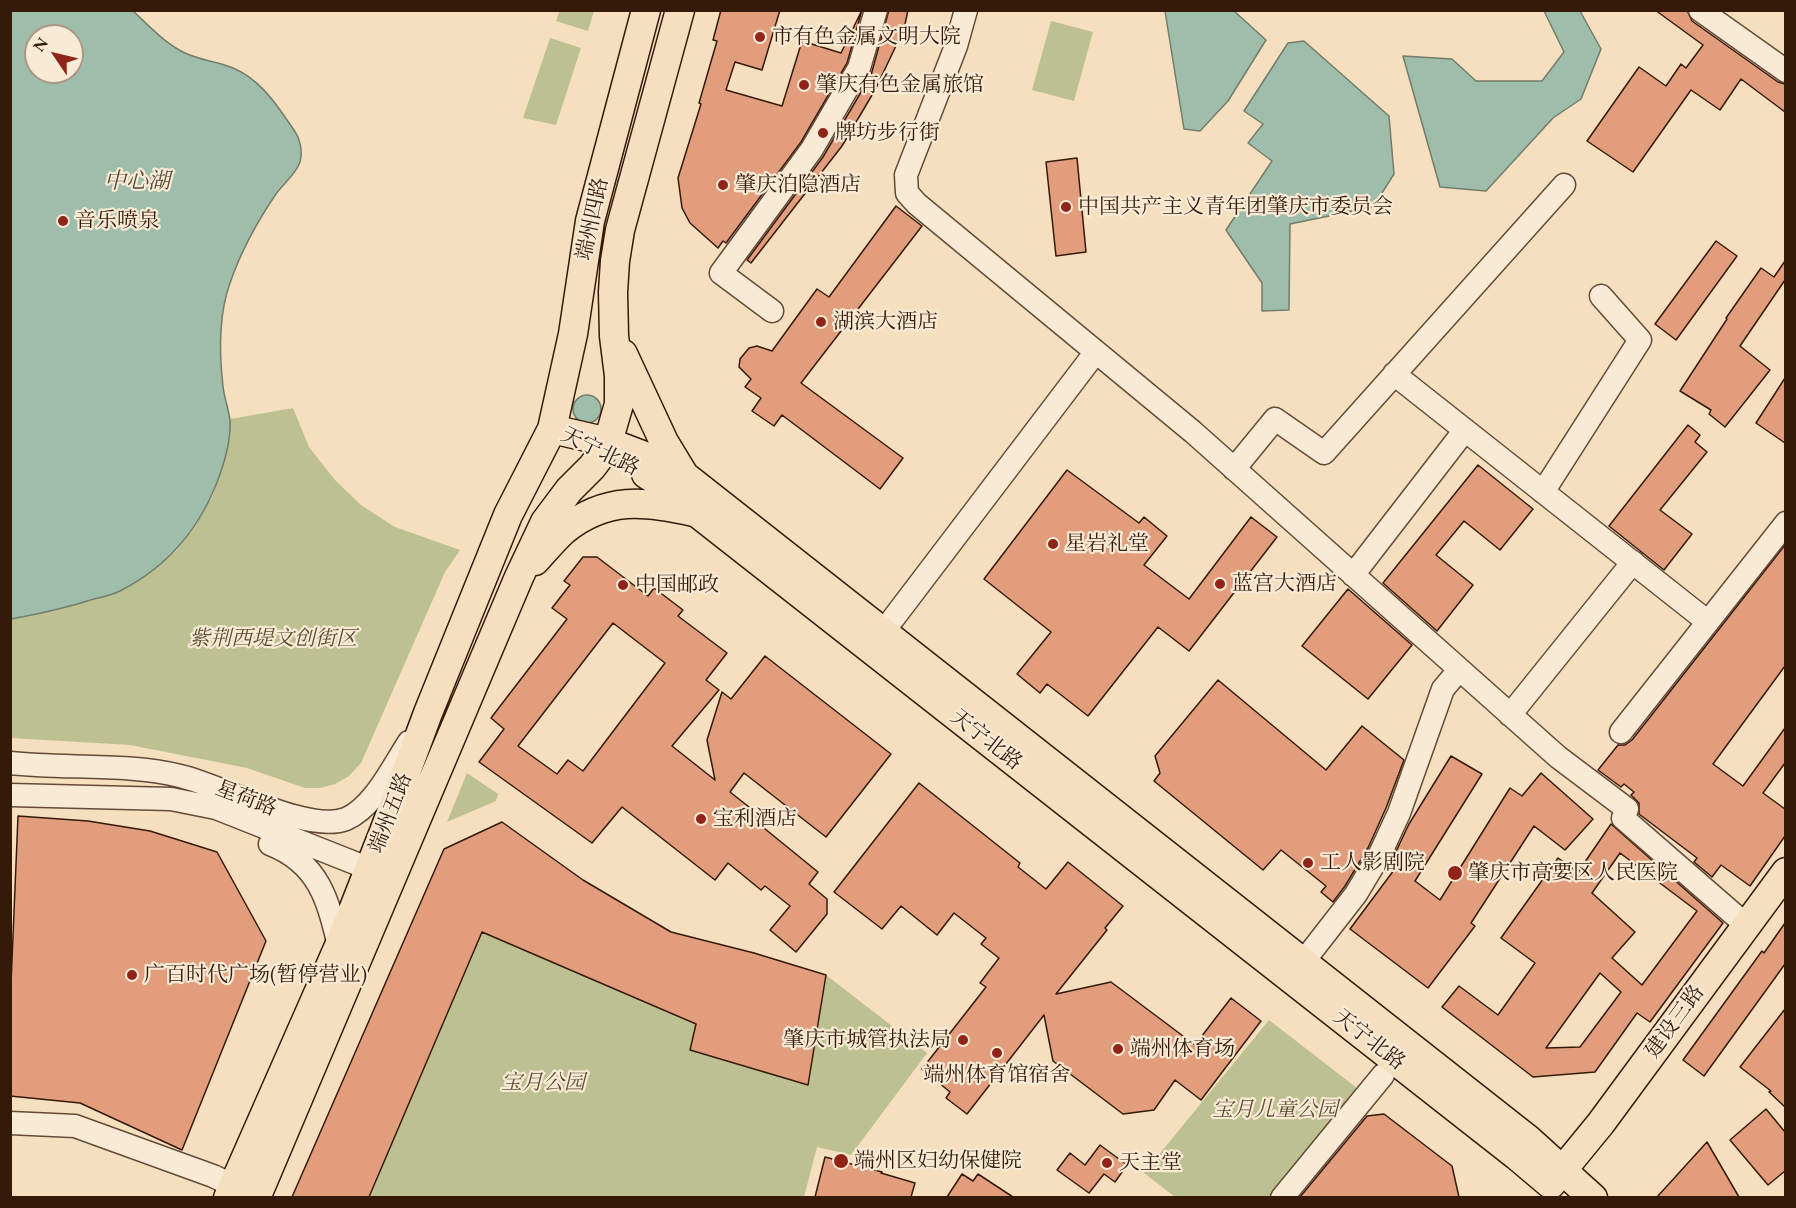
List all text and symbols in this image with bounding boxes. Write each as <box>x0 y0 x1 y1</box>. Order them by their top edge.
north arrow <box>24 24 84 84</box>
place label: 市有色金属文明大院 <box>772 24 961 50</box>
marker: 市有色金属文明大院 <box>753 30 767 44</box>
text: N <box>28 33 53 56</box>
place label: 肇庆有色金属旅馆 <box>816 72 984 98</box>
marker: 肇庆有色金属旅馆 <box>797 78 811 92</box>
place label: 牌坊步行街 <box>835 120 940 146</box>
marker: 牌坊步行街 <box>816 126 830 140</box>
water label: 中心湖 <box>104 169 170 195</box>
place label: 肇庆泊隐酒店 <box>735 172 861 198</box>
street label: 端州四路 <box>572 175 614 263</box>
marker: 肇庆泊隐酒店 <box>716 178 730 192</box>
place label: 中国共产主义青年团肇庆市委员会 <box>1078 194 1393 220</box>
marker: 中国共产主义青年团肇庆市委员会 <box>1059 200 1073 214</box>
place label: 音乐喷泉 <box>75 208 159 234</box>
marker: 音乐喷泉 <box>56 214 70 228</box>
place label: 湖滨大酒店 <box>833 309 938 335</box>
marker: 湖滨大酒店 <box>814 315 828 329</box>
street label: 天宁北路 <box>557 422 643 482</box>
place label: 星岩礼堂 <box>1065 531 1149 557</box>
marker: 星岩礼堂 <box>1046 537 1060 551</box>
place label: 蓝宫大酒店 <box>1232 571 1337 597</box>
place label: 中国邮政 <box>635 572 719 598</box>
marker: 蓝宫大酒店 <box>1213 577 1227 591</box>
marker: 中国邮政 <box>616 578 630 592</box>
park label: 紫荆西堤文创街区 <box>189 626 357 652</box>
street label: 天宁北路 <box>945 704 1027 776</box>
street label: 端州五路 <box>364 769 418 857</box>
street label: 星荷路 <box>212 776 280 822</box>
place label: 宝利酒店 <box>713 806 797 832</box>
marker: 宝利酒店 <box>694 812 708 826</box>
place label: 工人影剧院 <box>1320 850 1425 876</box>
marker: 工人影剧院 <box>1301 856 1315 870</box>
place label: 肇庆市高要区人民医院 <box>1468 860 1678 886</box>
marker: 肇庆市高要区人民医院 <box>1446 864 1464 882</box>
place label: 广百时代广场(暂停营业) <box>144 962 367 988</box>
marker: 广百时代广场(暂停营业) <box>125 968 139 982</box>
street label: 建设三路 <box>1640 981 1710 1063</box>
street label: 天宁北路 <box>1328 1004 1410 1076</box>
place label: 肇庆市城管执法局 <box>783 1027 951 1053</box>
marker: 肇庆市城管执法局 <box>956 1033 970 1047</box>
place label: 端州体育场 <box>1130 1036 1235 1062</box>
marker: 端州体育场 <box>1111 1042 1125 1056</box>
marker: 端州体育馆宿舍 <box>990 1046 1004 1060</box>
place label: 端州体育馆宿舍 <box>924 1062 1070 1088</box>
park label: 宝月公园 <box>501 1070 585 1096</box>
park label: 宝月儿童公园 <box>1212 1097 1338 1123</box>
place label: 端州区妇幼保健院 <box>854 1148 1022 1174</box>
place label: 天主堂 <box>1119 1150 1182 1176</box>
marker: 端州区妇幼保健院 <box>832 1152 850 1170</box>
marker: 天主堂 <box>1100 1156 1114 1170</box>

